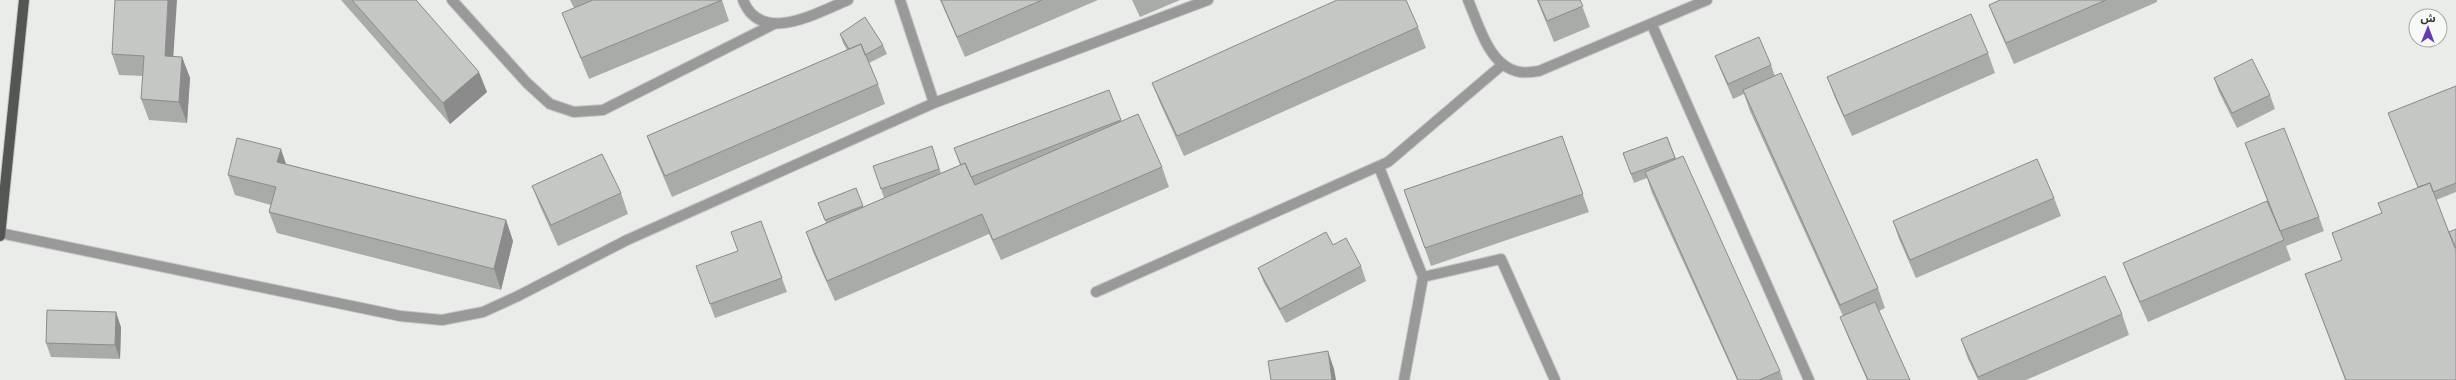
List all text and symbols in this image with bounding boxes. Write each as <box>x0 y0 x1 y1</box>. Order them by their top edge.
north arrow <box>2408 8 2448 48</box>
text: ش <box>2421 11 2436 25</box>

